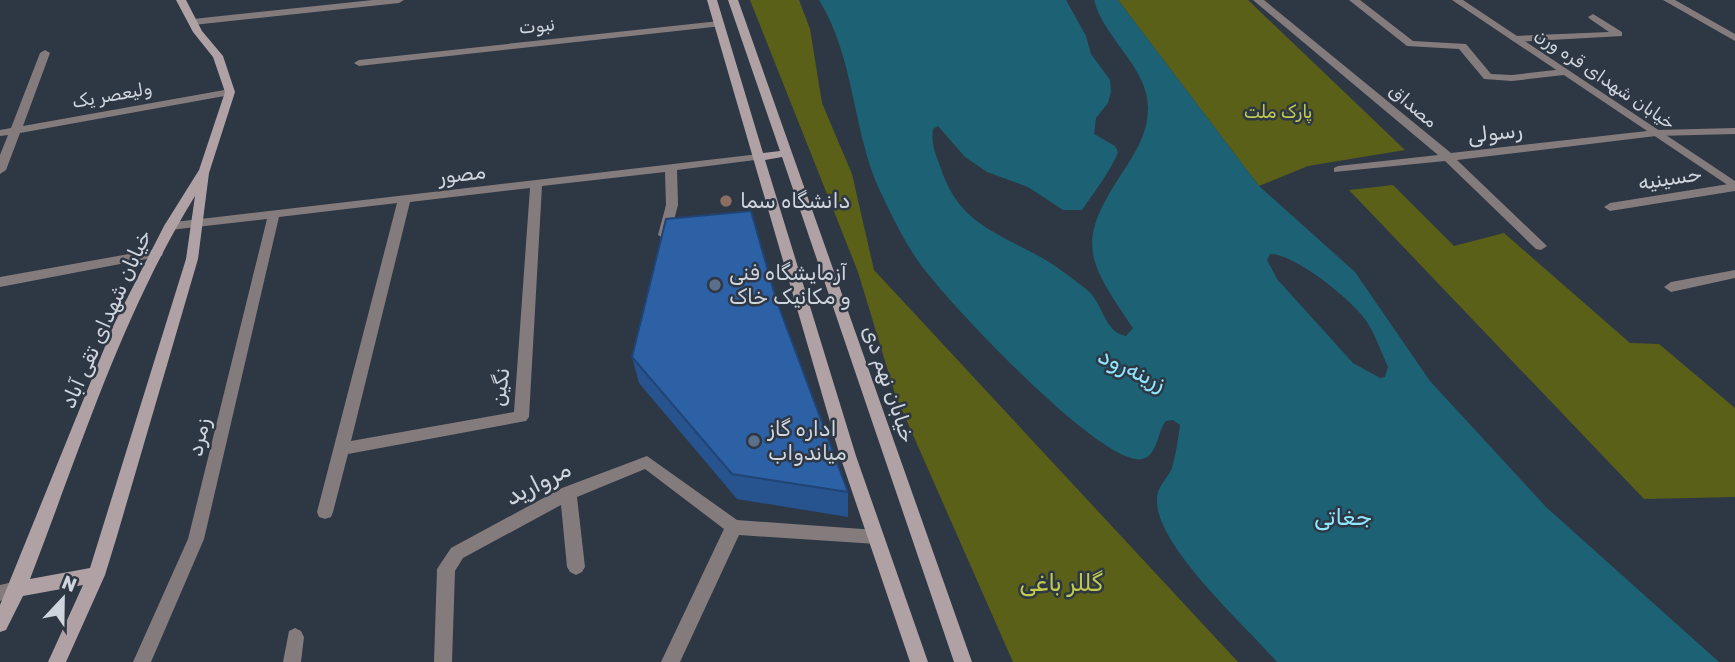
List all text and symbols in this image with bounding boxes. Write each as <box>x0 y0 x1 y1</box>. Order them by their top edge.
street label: نبوت <box>518 13 556 39</box>
street label: خیابان شهدای قره ورن <box>1530 24 1680 134</box>
street label: ولیعصر یک <box>70 77 154 113</box>
street label: مصداق <box>1384 79 1442 133</box>
park label: پارک ملت <box>1244 101 1312 124</box>
street label: رسولی <box>1466 117 1524 148</box>
street label: مصور <box>435 158 487 189</box>
street label: حسینیه <box>1636 160 1704 195</box>
place label: دانشگاه سما <box>740 188 850 213</box>
marker: دانشگاه سما <box>718 193 734 209</box>
street label: خیابان شهدای تقی آباد <box>55 226 156 412</box>
place label: آزمایشگاه فنی و مکانیک خاک <box>729 260 851 310</box>
marker: آزمایشگاه فنی و مکانیک خاک <box>707 277 723 293</box>
street label: خیابان نهم دی <box>856 322 921 446</box>
water label: زرینه‌رود <box>1093 341 1171 397</box>
street label: نگین <box>484 366 515 408</box>
street label: زمرد <box>182 415 215 459</box>
place label: اداره گاز میاندواب <box>766 416 847 466</box>
marker: اداره گاز میاندواب <box>746 433 762 449</box>
street label: مروارید <box>500 455 576 511</box>
water label: جغاتی <box>1314 503 1372 531</box>
north arrow <box>28 564 98 634</box>
park label: گللر باغی <box>1019 569 1103 597</box>
text: N <box>59 570 80 597</box>

